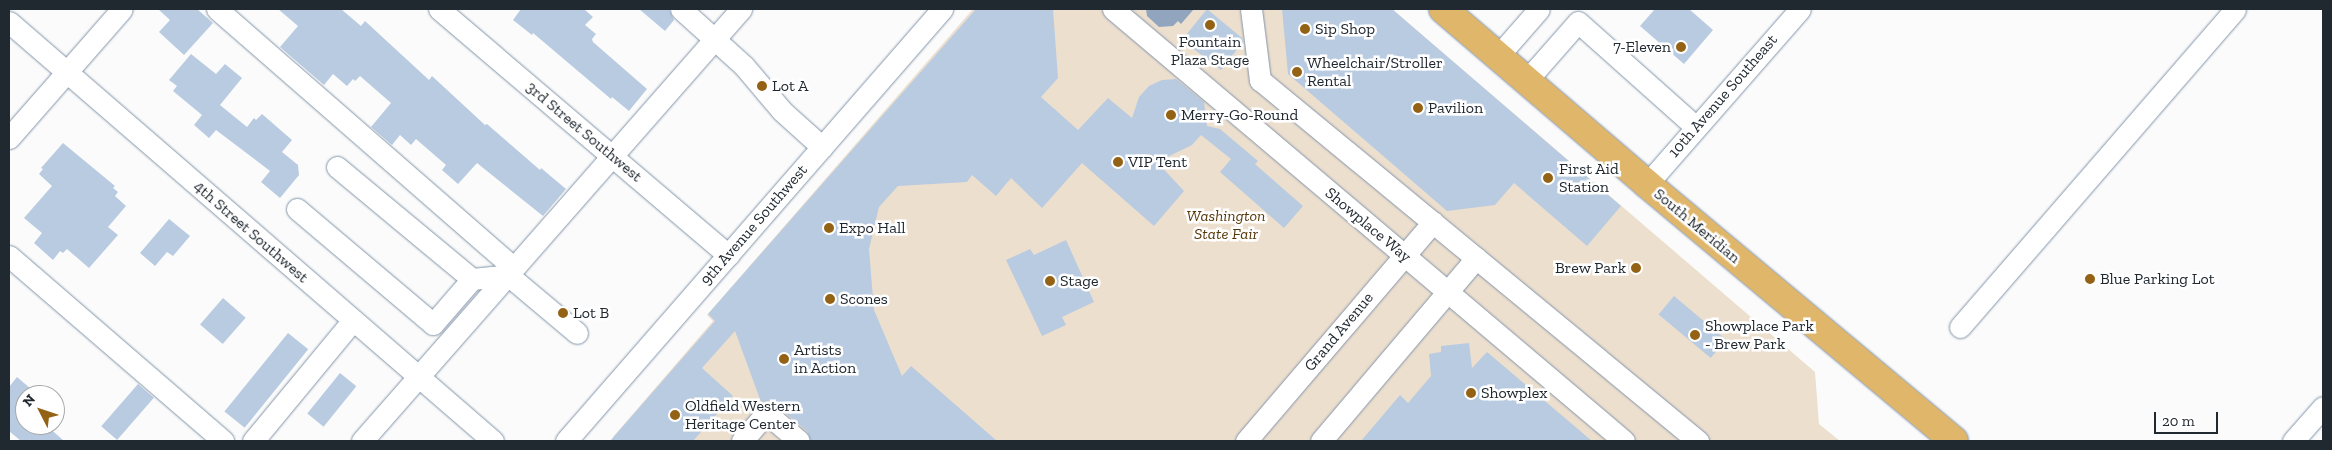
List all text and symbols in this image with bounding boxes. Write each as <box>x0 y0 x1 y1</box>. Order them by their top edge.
marker: Fountain Plaza Stage <box>1204 19 1216 31</box>
place label: Sip Shop <box>1315 19 1375 39</box>
marker: Sip Shop <box>1299 23 1311 35</box>
street label: 10th Avenue Southeast <box>1664 30 1782 162</box>
place label: Fountain Plaza Stage <box>1171 32 1249 70</box>
place label: 7-Eleven <box>1613 37 1671 57</box>
marker: 7-Eleven <box>1675 41 1687 53</box>
place label: Wheelchair/Stroller Rental <box>1307 53 1443 91</box>
marker: Wheelchair/Stroller Rental <box>1291 66 1303 78</box>
place label: Lot A <box>772 76 809 96</box>
street label: 3rd Street Southwest <box>522 78 646 186</box>
marker: Lot A <box>756 80 768 92</box>
place label: Pavilion <box>1428 98 1483 118</box>
marker: Pavilion <box>1412 102 1424 114</box>
place label: Merry-Go-Round <box>1181 105 1298 125</box>
marker: Merry-Go-Round <box>1165 109 1177 121</box>
place label: VIP Tent <box>1128 152 1188 172</box>
marker: VIP Tent <box>1112 156 1124 168</box>
place label: First Aid Station <box>1559 159 1619 197</box>
street label: 9th Avenue Southwest <box>696 161 812 289</box>
marker: First Aid Station <box>1541 171 1555 185</box>
street label: 4th Street Southwest <box>190 177 312 287</box>
street label: Showplace Way <box>1321 183 1415 267</box>
street label: South Meridian <box>1650 184 1744 268</box>
park label: Washington State Fair <box>1187 206 1265 244</box>
place label: Expo Hall <box>839 218 905 238</box>
marker: Expo Hall <box>823 222 835 234</box>
place label: Brew Park <box>1555 258 1626 278</box>
marker: Brew Park <box>1630 262 1642 274</box>
place label: Blue Parking Lot <box>2100 269 2215 289</box>
place label: Stage <box>1060 271 1098 291</box>
marker: Blue Parking Lot <box>2084 273 2096 285</box>
marker: Stage <box>1044 275 1056 287</box>
street label: Grand Avenue <box>1300 288 1378 376</box>
place label: Scones <box>840 289 888 309</box>
marker: Scones <box>824 293 836 305</box>
place label: Lot B <box>573 303 609 323</box>
marker: Lot B <box>557 307 569 319</box>
place label: Showplace Park - Brew Park <box>1705 316 1814 354</box>
marker: Showplace Park - Brew Park <box>1689 329 1701 341</box>
place label: Artists in Action <box>794 340 857 378</box>
marker: Artists in Action <box>778 353 790 365</box>
place label: Showplex <box>1481 383 1547 403</box>
north arrow <box>15 385 65 435</box>
marker: Showplex <box>1465 387 1477 399</box>
text: N <box>19 391 39 410</box>
place label: Oldfield Western Heritage Center <box>685 396 801 434</box>
scale bar <box>2157 402 2221 434</box>
marker: Oldfield Western Heritage Center <box>669 409 681 421</box>
text: 20 m <box>2162 412 2195 430</box>

